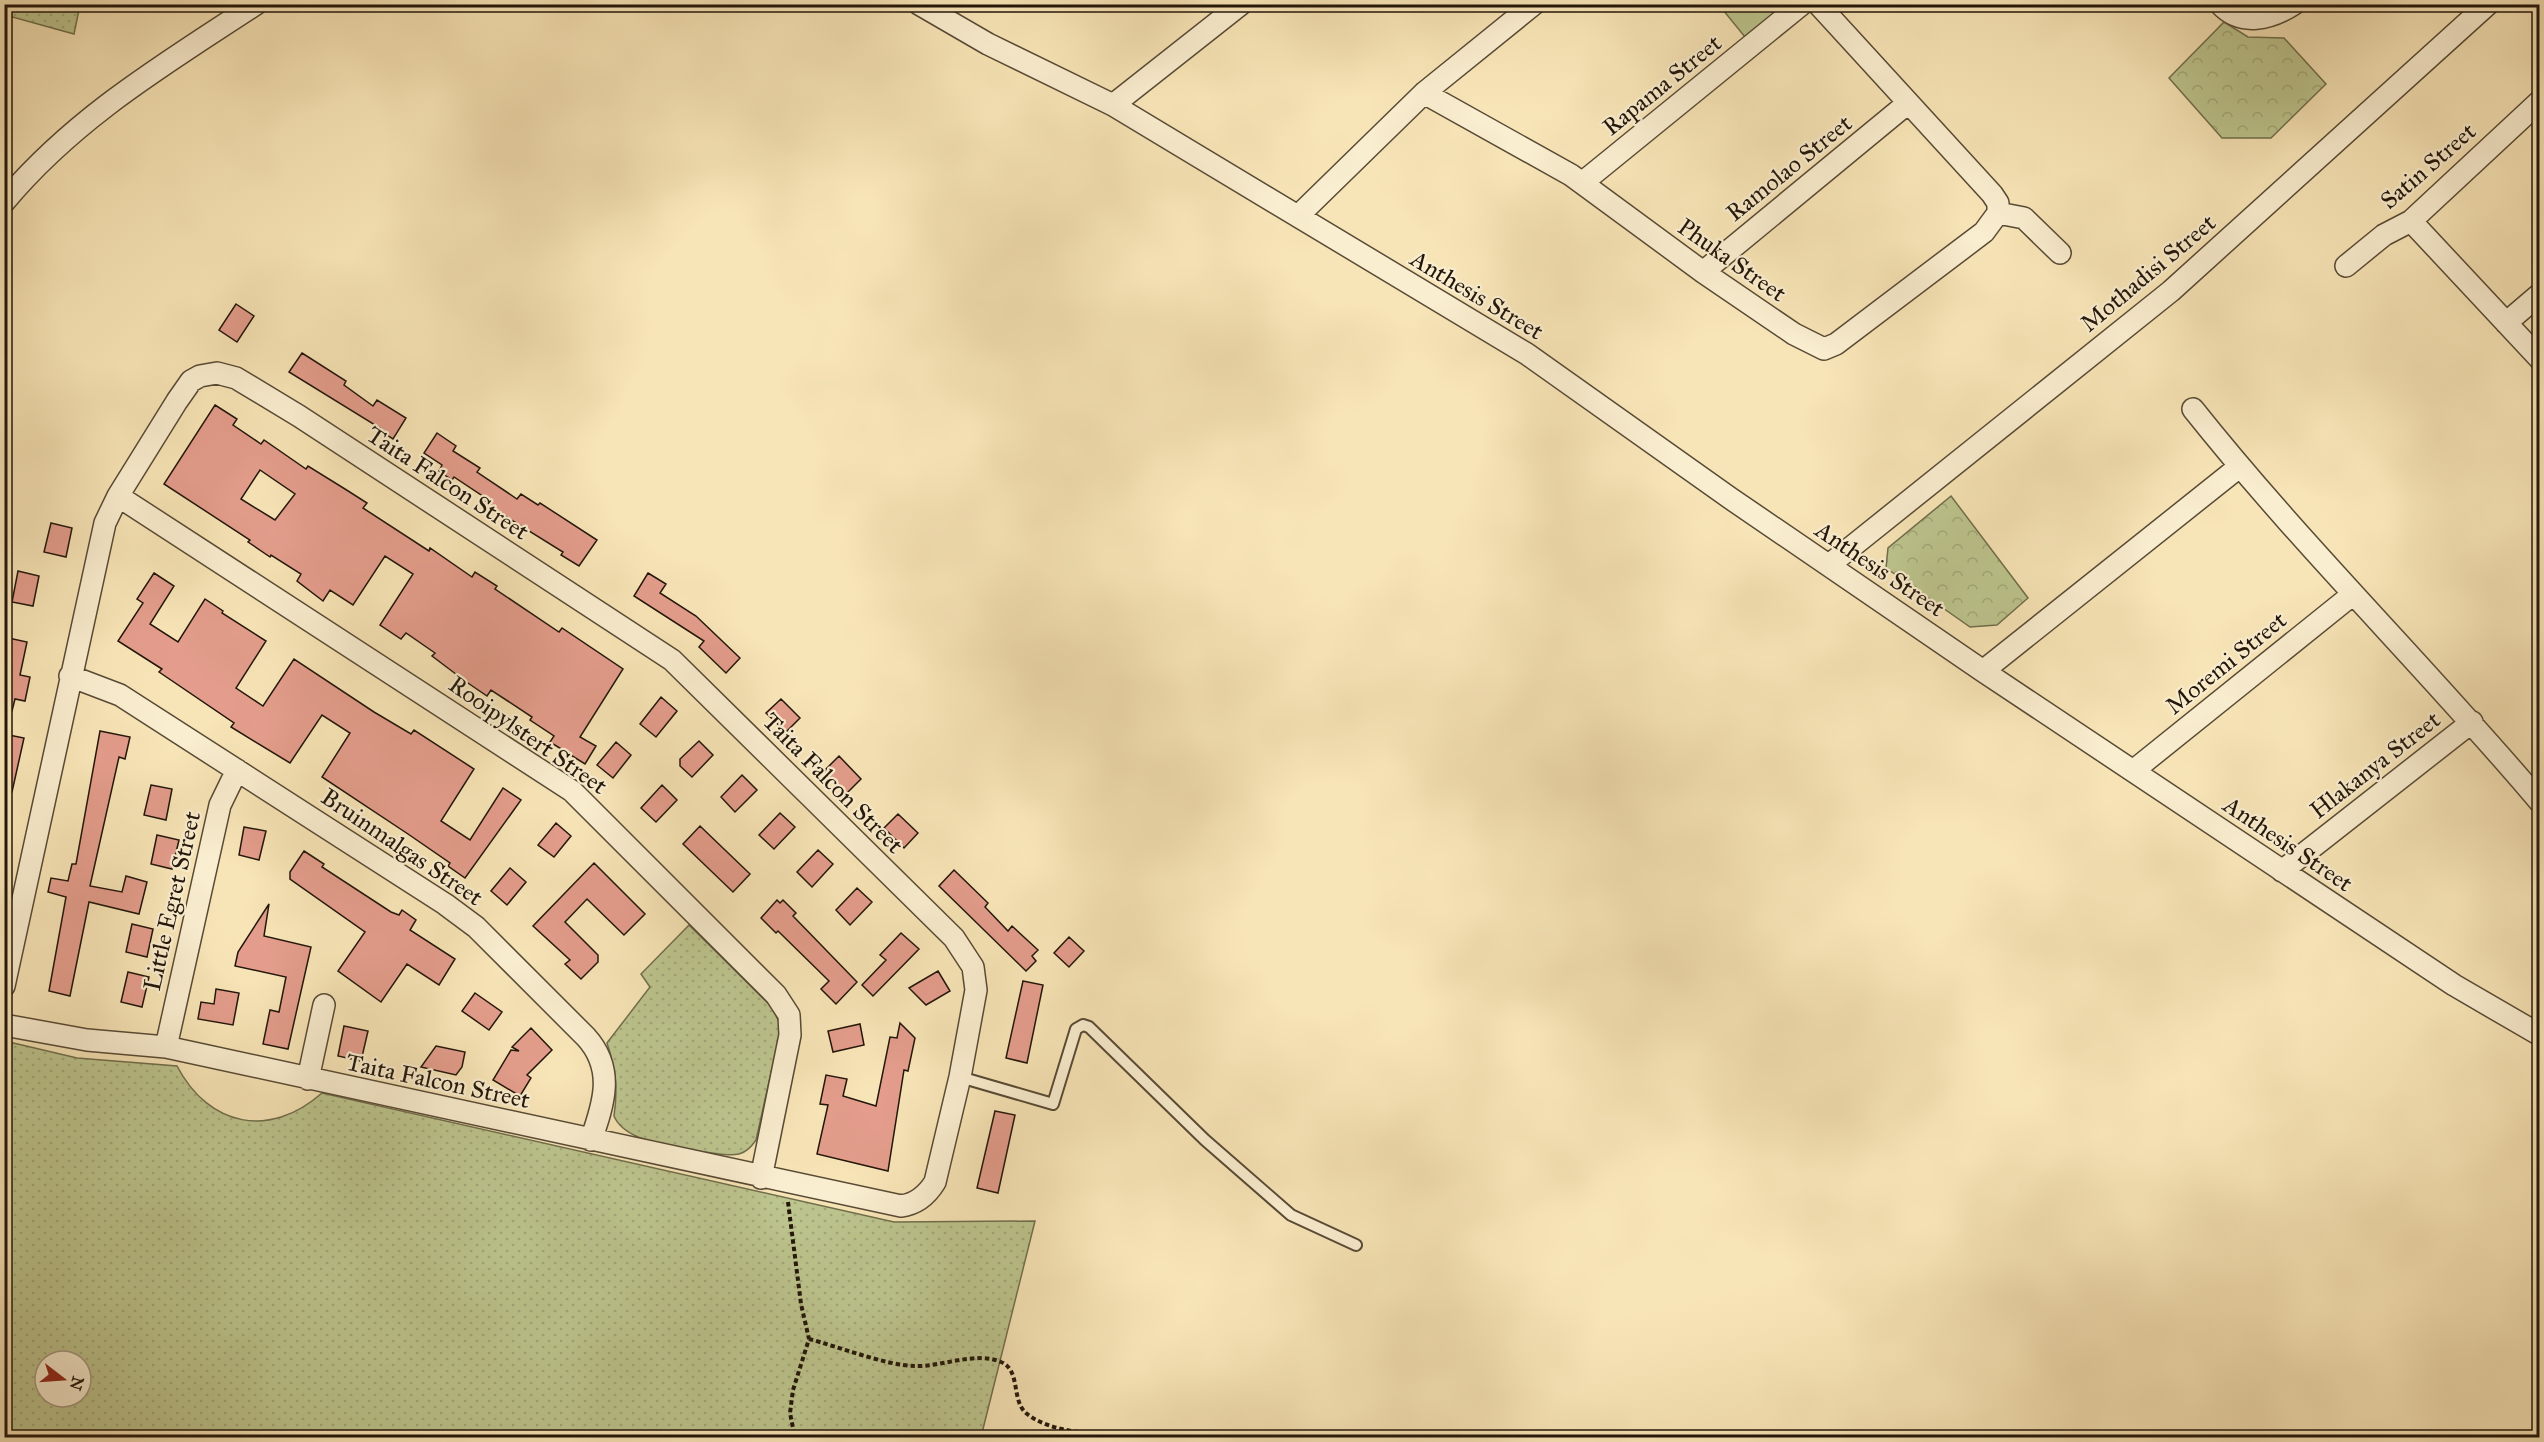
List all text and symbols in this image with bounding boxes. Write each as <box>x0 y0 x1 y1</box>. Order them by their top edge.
street label: Rapama Street <box>1596 28 1728 142</box>
street label: Ramolao Street <box>1720 108 1858 228</box>
street label: Satin Street <box>2374 116 2482 216</box>
street label: Mothadisi Street <box>2074 207 2222 338</box>
street label: Phuka Street <box>1672 212 1793 309</box>
street label: Anthesis Street <box>1404 243 1549 347</box>
street label: Taita Falcon Street <box>361 419 535 547</box>
street label: Anthesis Street <box>1809 514 1951 624</box>
street label: Moremi Street <box>2159 605 2293 721</box>
street label: Rooipylstert Street <box>443 669 614 801</box>
street label: Hlakanya Street <box>2304 704 2447 825</box>
street label: Taita Falcon Street <box>756 706 910 860</box>
street label: Bruinmalgas Street <box>315 782 489 913</box>
street label: Anthesis Street <box>2217 789 2359 899</box>
street label: Little Egret Street <box>137 808 207 994</box>
street label: Taita Falcon Street <box>343 1047 533 1115</box>
north arrow <box>33 1349 93 1409</box>
text: N <box>66 1374 88 1393</box>

